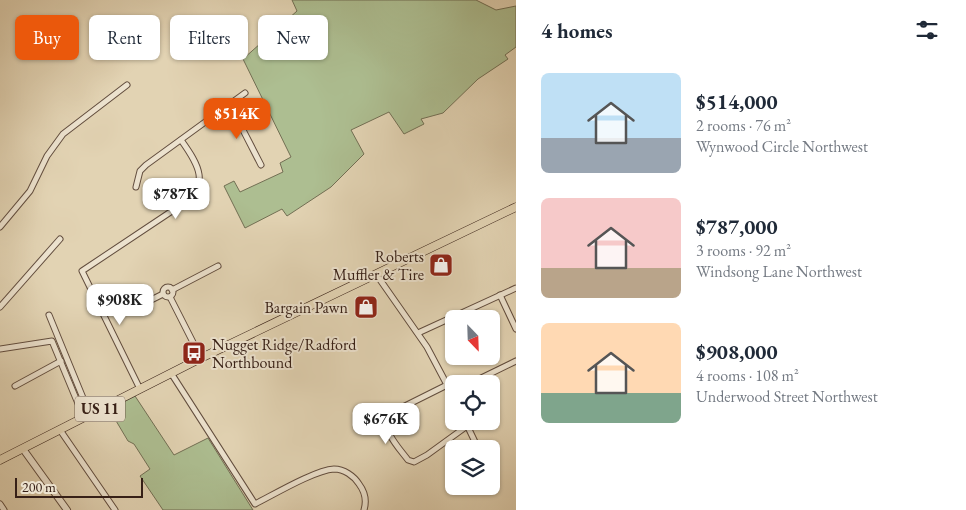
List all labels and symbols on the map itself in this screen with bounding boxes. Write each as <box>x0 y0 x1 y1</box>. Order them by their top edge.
pin: $514K <box>202 98 272 140</box>
pin: $787K <box>141 178 211 220</box>
place label: Roberts Muffler & Tire <box>333 246 424 285</box>
shop icon: Roberts Muffler & Tire <box>428 252 454 278</box>
pin: $908K <box>85 284 155 326</box>
shop icon: Bargain Pawn <box>353 294 379 320</box>
place label: Bargain Pawn <box>264 297 349 318</box>
north arrow <box>445 310 500 365</box>
place label: Nugget Ridge/Radford Northbound <box>212 334 357 373</box>
bus stop icon: Nugget Ridge/Radford Northbound <box>181 340 207 366</box>
road number: US 11 <box>75 396 125 422</box>
pin: $676K <box>351 402 421 445</box>
scale bar <box>15 475 142 498</box>

